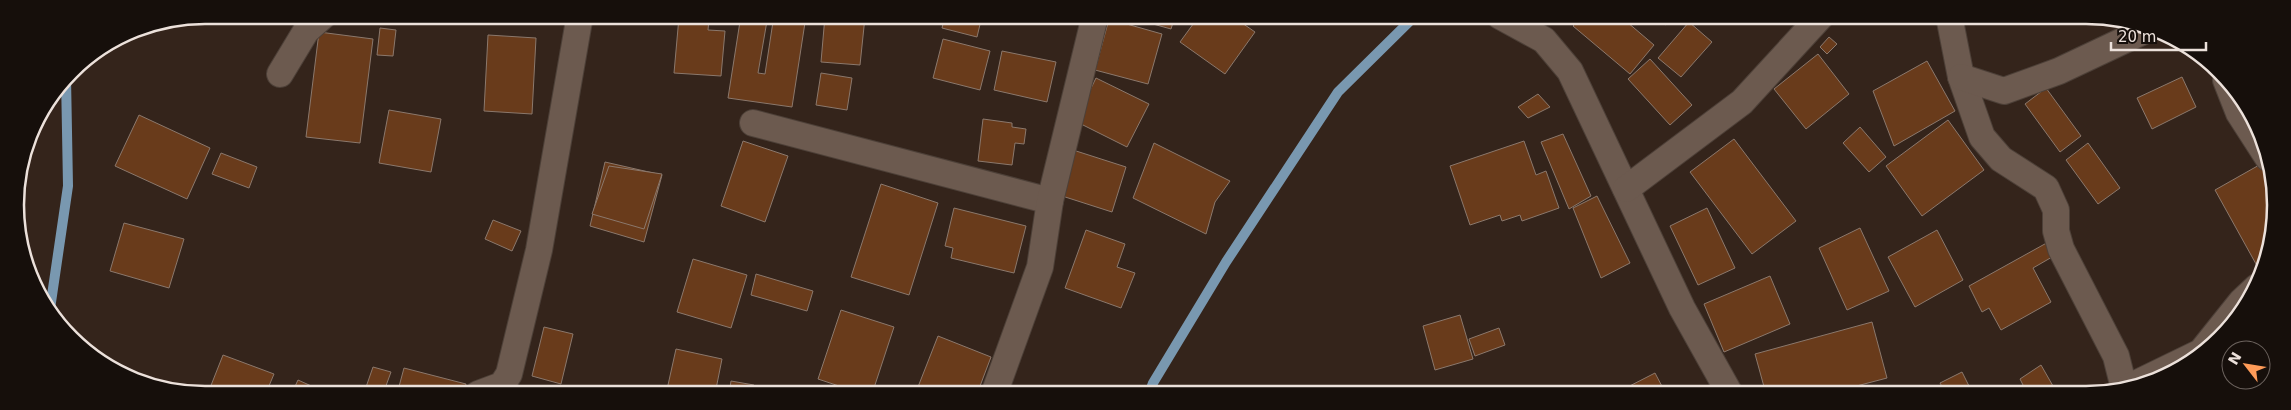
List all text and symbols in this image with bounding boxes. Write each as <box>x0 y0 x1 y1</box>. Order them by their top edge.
scale bar <box>2111 20 2206 52</box>
text: 20 m <box>2118 28 2156 46</box>
north arrow <box>2221 340 2271 390</box>
text: N <box>2225 349 2245 367</box>

